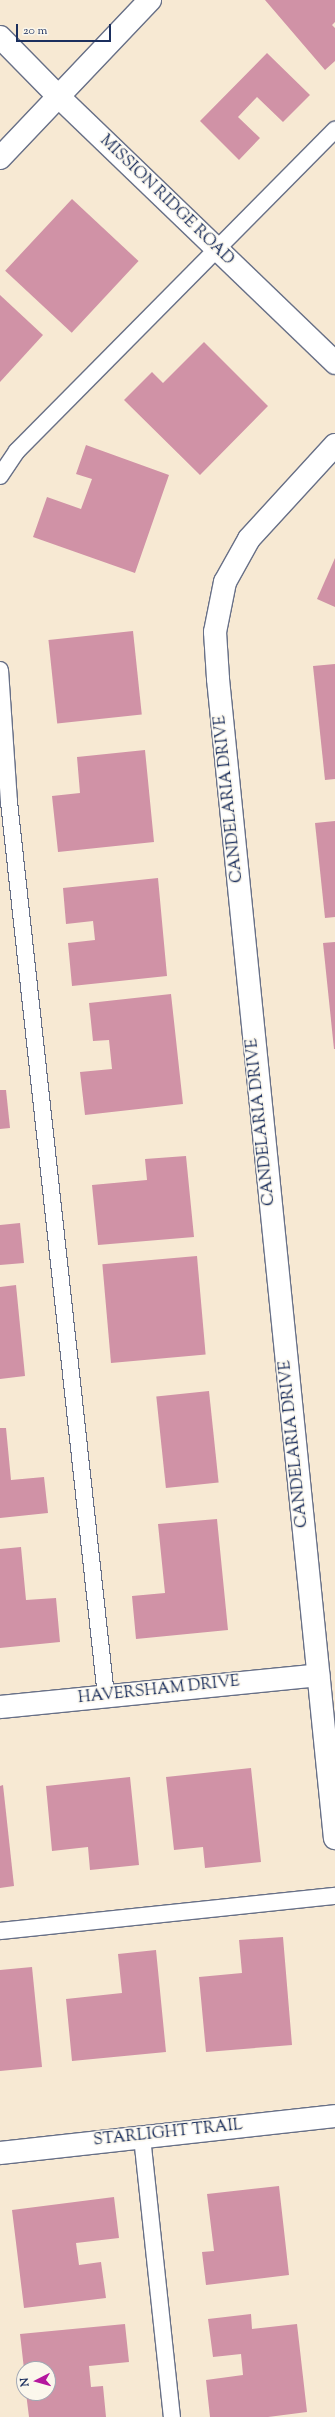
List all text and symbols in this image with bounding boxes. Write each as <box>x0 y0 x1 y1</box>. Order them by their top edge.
scale bar <box>18 16 113 42</box>
text: 20 m <box>23 22 47 40</box>
street label: MISSION RIDGE ROAD <box>95 132 237 270</box>
street label: CANDELARIA DRIVE <box>212 714 248 884</box>
street label: CANDELARIA DRIVE <box>244 1037 280 1207</box>
street label: CANDELARIA DRIVE <box>277 1359 313 1529</box>
street label: HAVERSHAM DRIVE <box>77 1673 241 1709</box>
street label: STARLIGHT TRAIL <box>93 2117 243 2151</box>
north arrow <box>16 2361 56 2401</box>
text: N <box>17 2377 33 2387</box>

